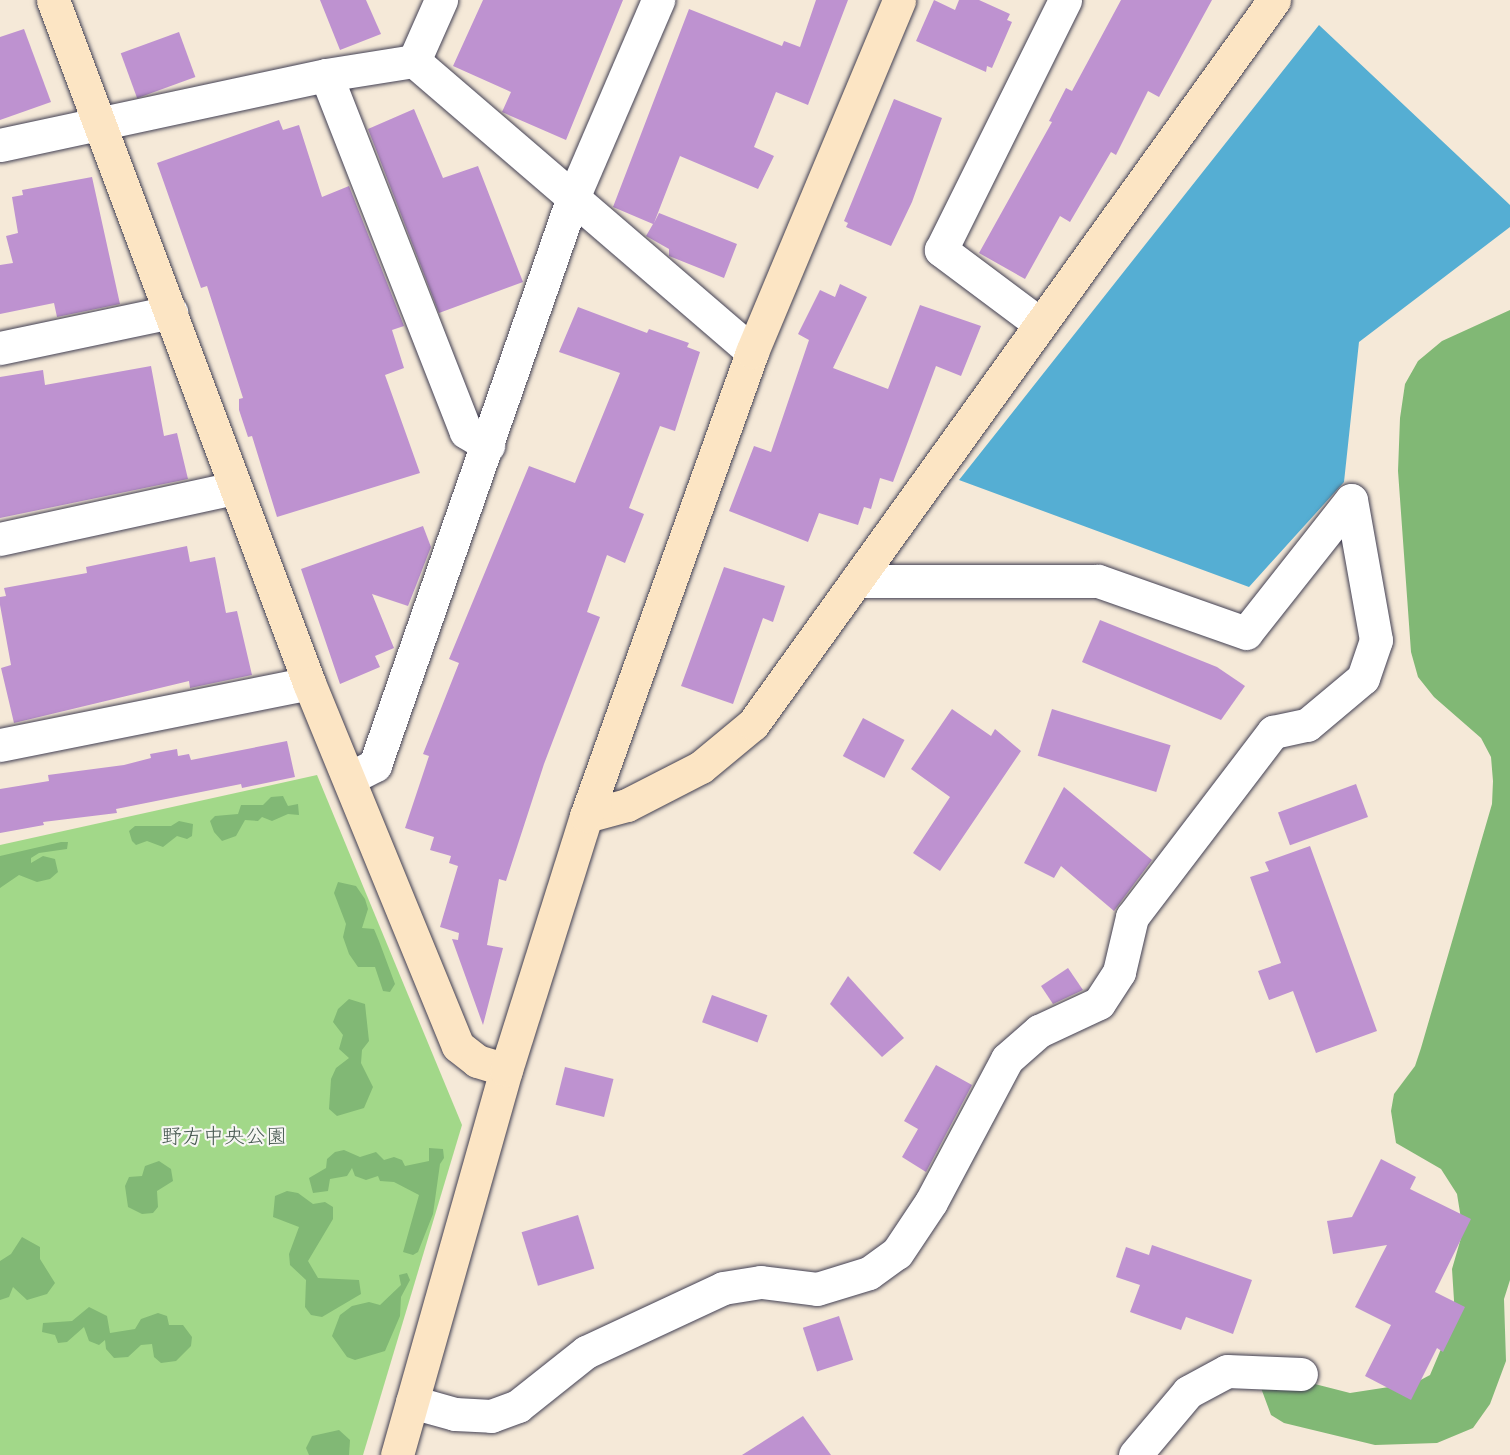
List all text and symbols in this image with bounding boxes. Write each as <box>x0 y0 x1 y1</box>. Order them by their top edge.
park label: 野方中央公園 <box>161 1124 287 1150</box>

